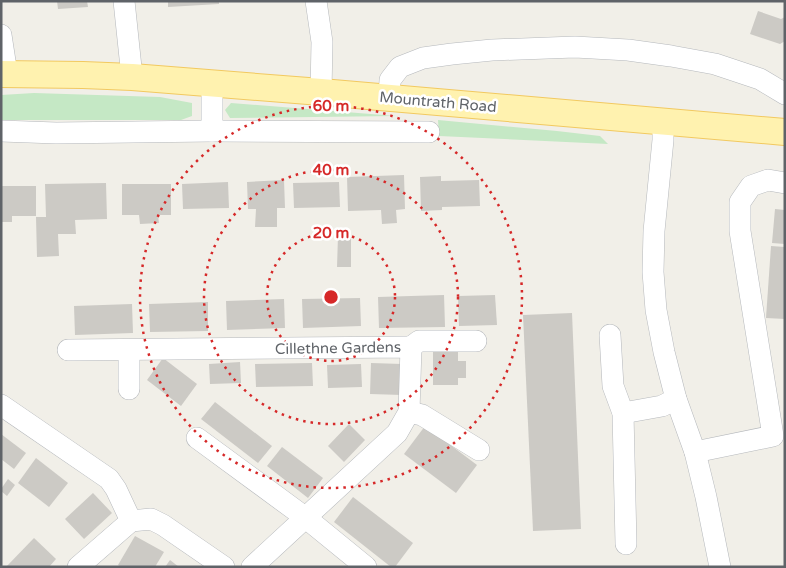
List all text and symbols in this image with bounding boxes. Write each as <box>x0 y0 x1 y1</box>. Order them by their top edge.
street label: Mountrath Road <box>379 88 497 116</box>
text: 60 m <box>313 97 349 115</box>
text: 40 m <box>313 161 349 179</box>
text: 20 m <box>313 224 349 242</box>
centre of rings <box>322 288 340 306</box>
street label: Cillethne Gardens <box>275 338 401 358</box>

